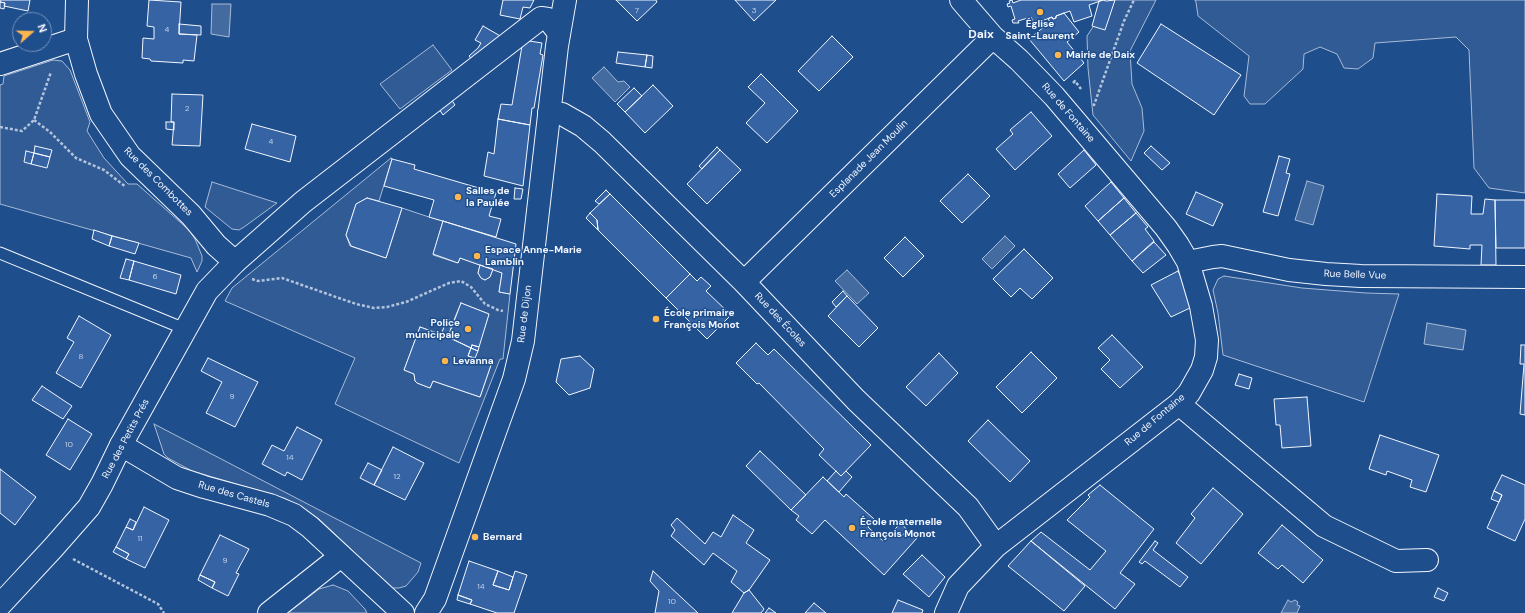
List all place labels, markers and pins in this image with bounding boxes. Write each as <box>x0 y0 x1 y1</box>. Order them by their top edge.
marker: Église Saint-Laurent <box>1035 7 1045 17</box>
place label: Église Saint-Laurent <box>1005 18 1075 42</box>
place label: Mairie de Daix <box>1066 49 1135 61</box>
marker: Mairie de Daix <box>1053 50 1063 60</box>
place label: Salles de la Paulée <box>466 185 509 208</box>
marker: Salles de la Paulée <box>453 192 463 202</box>
place label: Espace Anne-Marie Lamblin <box>485 244 582 268</box>
marker: Espace Anne-Marie Lamblin <box>472 251 482 261</box>
place label: École primaire François Monot <box>664 307 740 330</box>
marker: École primaire François Monot <box>651 314 661 324</box>
place label: Police municipale <box>406 317 460 340</box>
marker: Police municipale <box>463 324 473 334</box>
place label: Levanna <box>453 355 494 367</box>
marker: Levanna <box>440 356 450 366</box>
place label: École maternelle François Monot <box>860 516 942 540</box>
marker: École maternelle François Monot <box>847 523 857 533</box>
place label: Bernard <box>483 531 522 543</box>
marker: Bernard <box>470 532 480 542</box>

